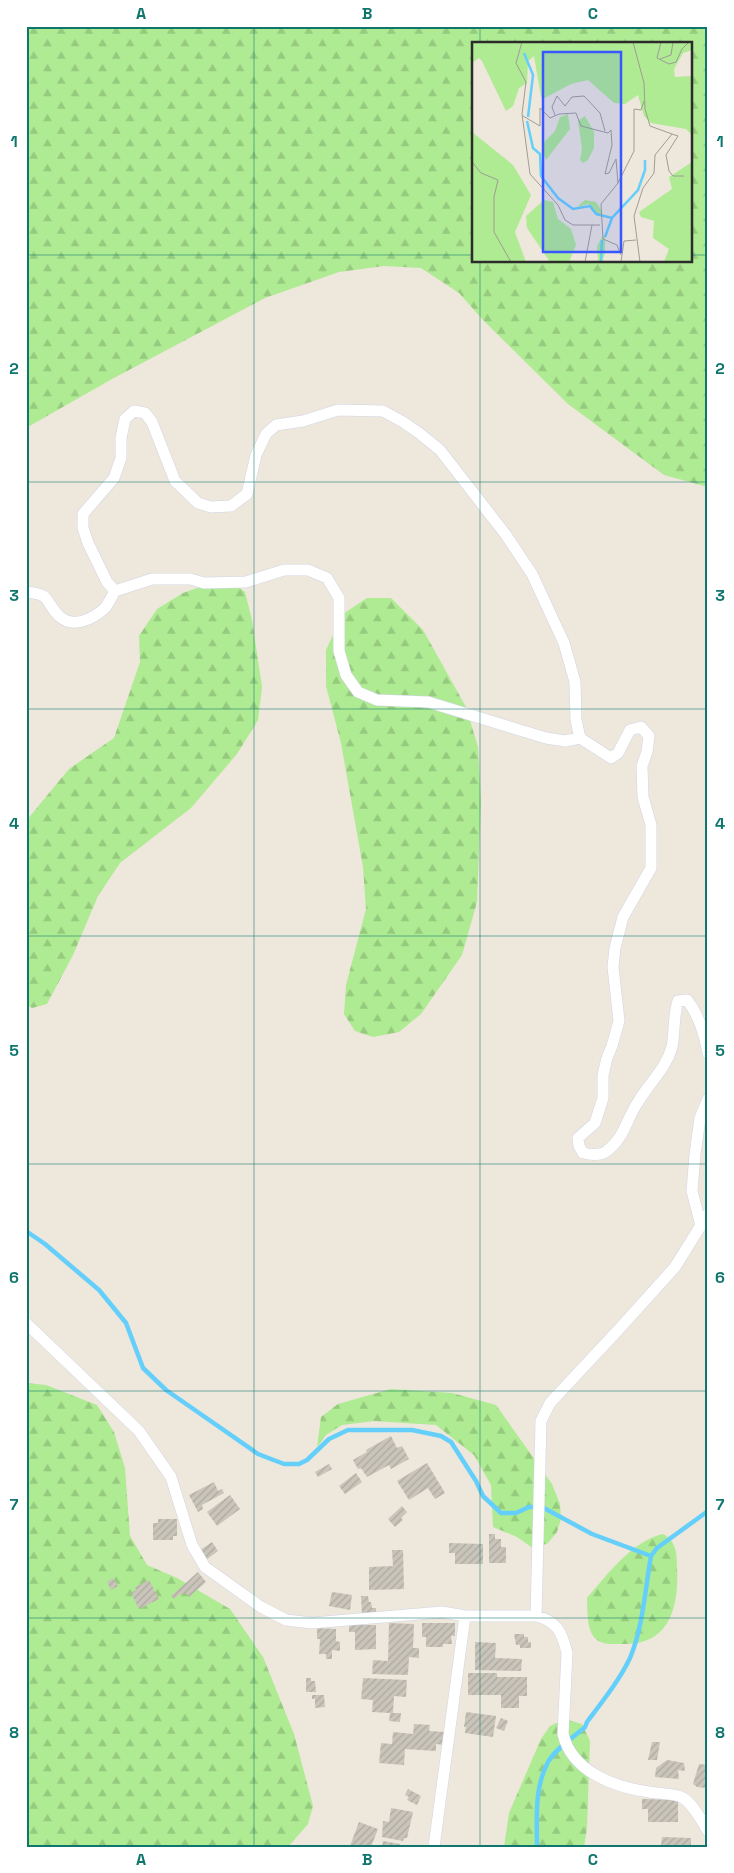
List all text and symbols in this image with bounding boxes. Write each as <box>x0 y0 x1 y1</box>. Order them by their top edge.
text: A <box>136 3 146 24</box>
text: B <box>362 3 372 24</box>
text: C <box>588 3 598 24</box>
inset map <box>472 42 692 262</box>
text: 1 <box>10 131 18 152</box>
text: 1 <box>716 131 724 152</box>
text: 2 <box>9 358 19 379</box>
text: 2 <box>715 358 725 379</box>
text: 3 <box>9 585 19 606</box>
text: 3 <box>715 585 725 606</box>
text: 4 <box>9 813 19 834</box>
text: 4 <box>715 813 725 834</box>
text: 5 <box>9 1040 19 1061</box>
text: 5 <box>715 1040 725 1061</box>
text: 6 <box>9 1267 19 1288</box>
text: 6 <box>715 1267 725 1288</box>
text: 7 <box>10 1494 19 1515</box>
text: 7 <box>716 1494 725 1515</box>
text: 8 <box>9 1722 19 1743</box>
text: 8 <box>715 1722 725 1743</box>
text: A <box>136 1849 146 1870</box>
text: B <box>362 1849 372 1870</box>
text: C <box>588 1849 598 1870</box>

